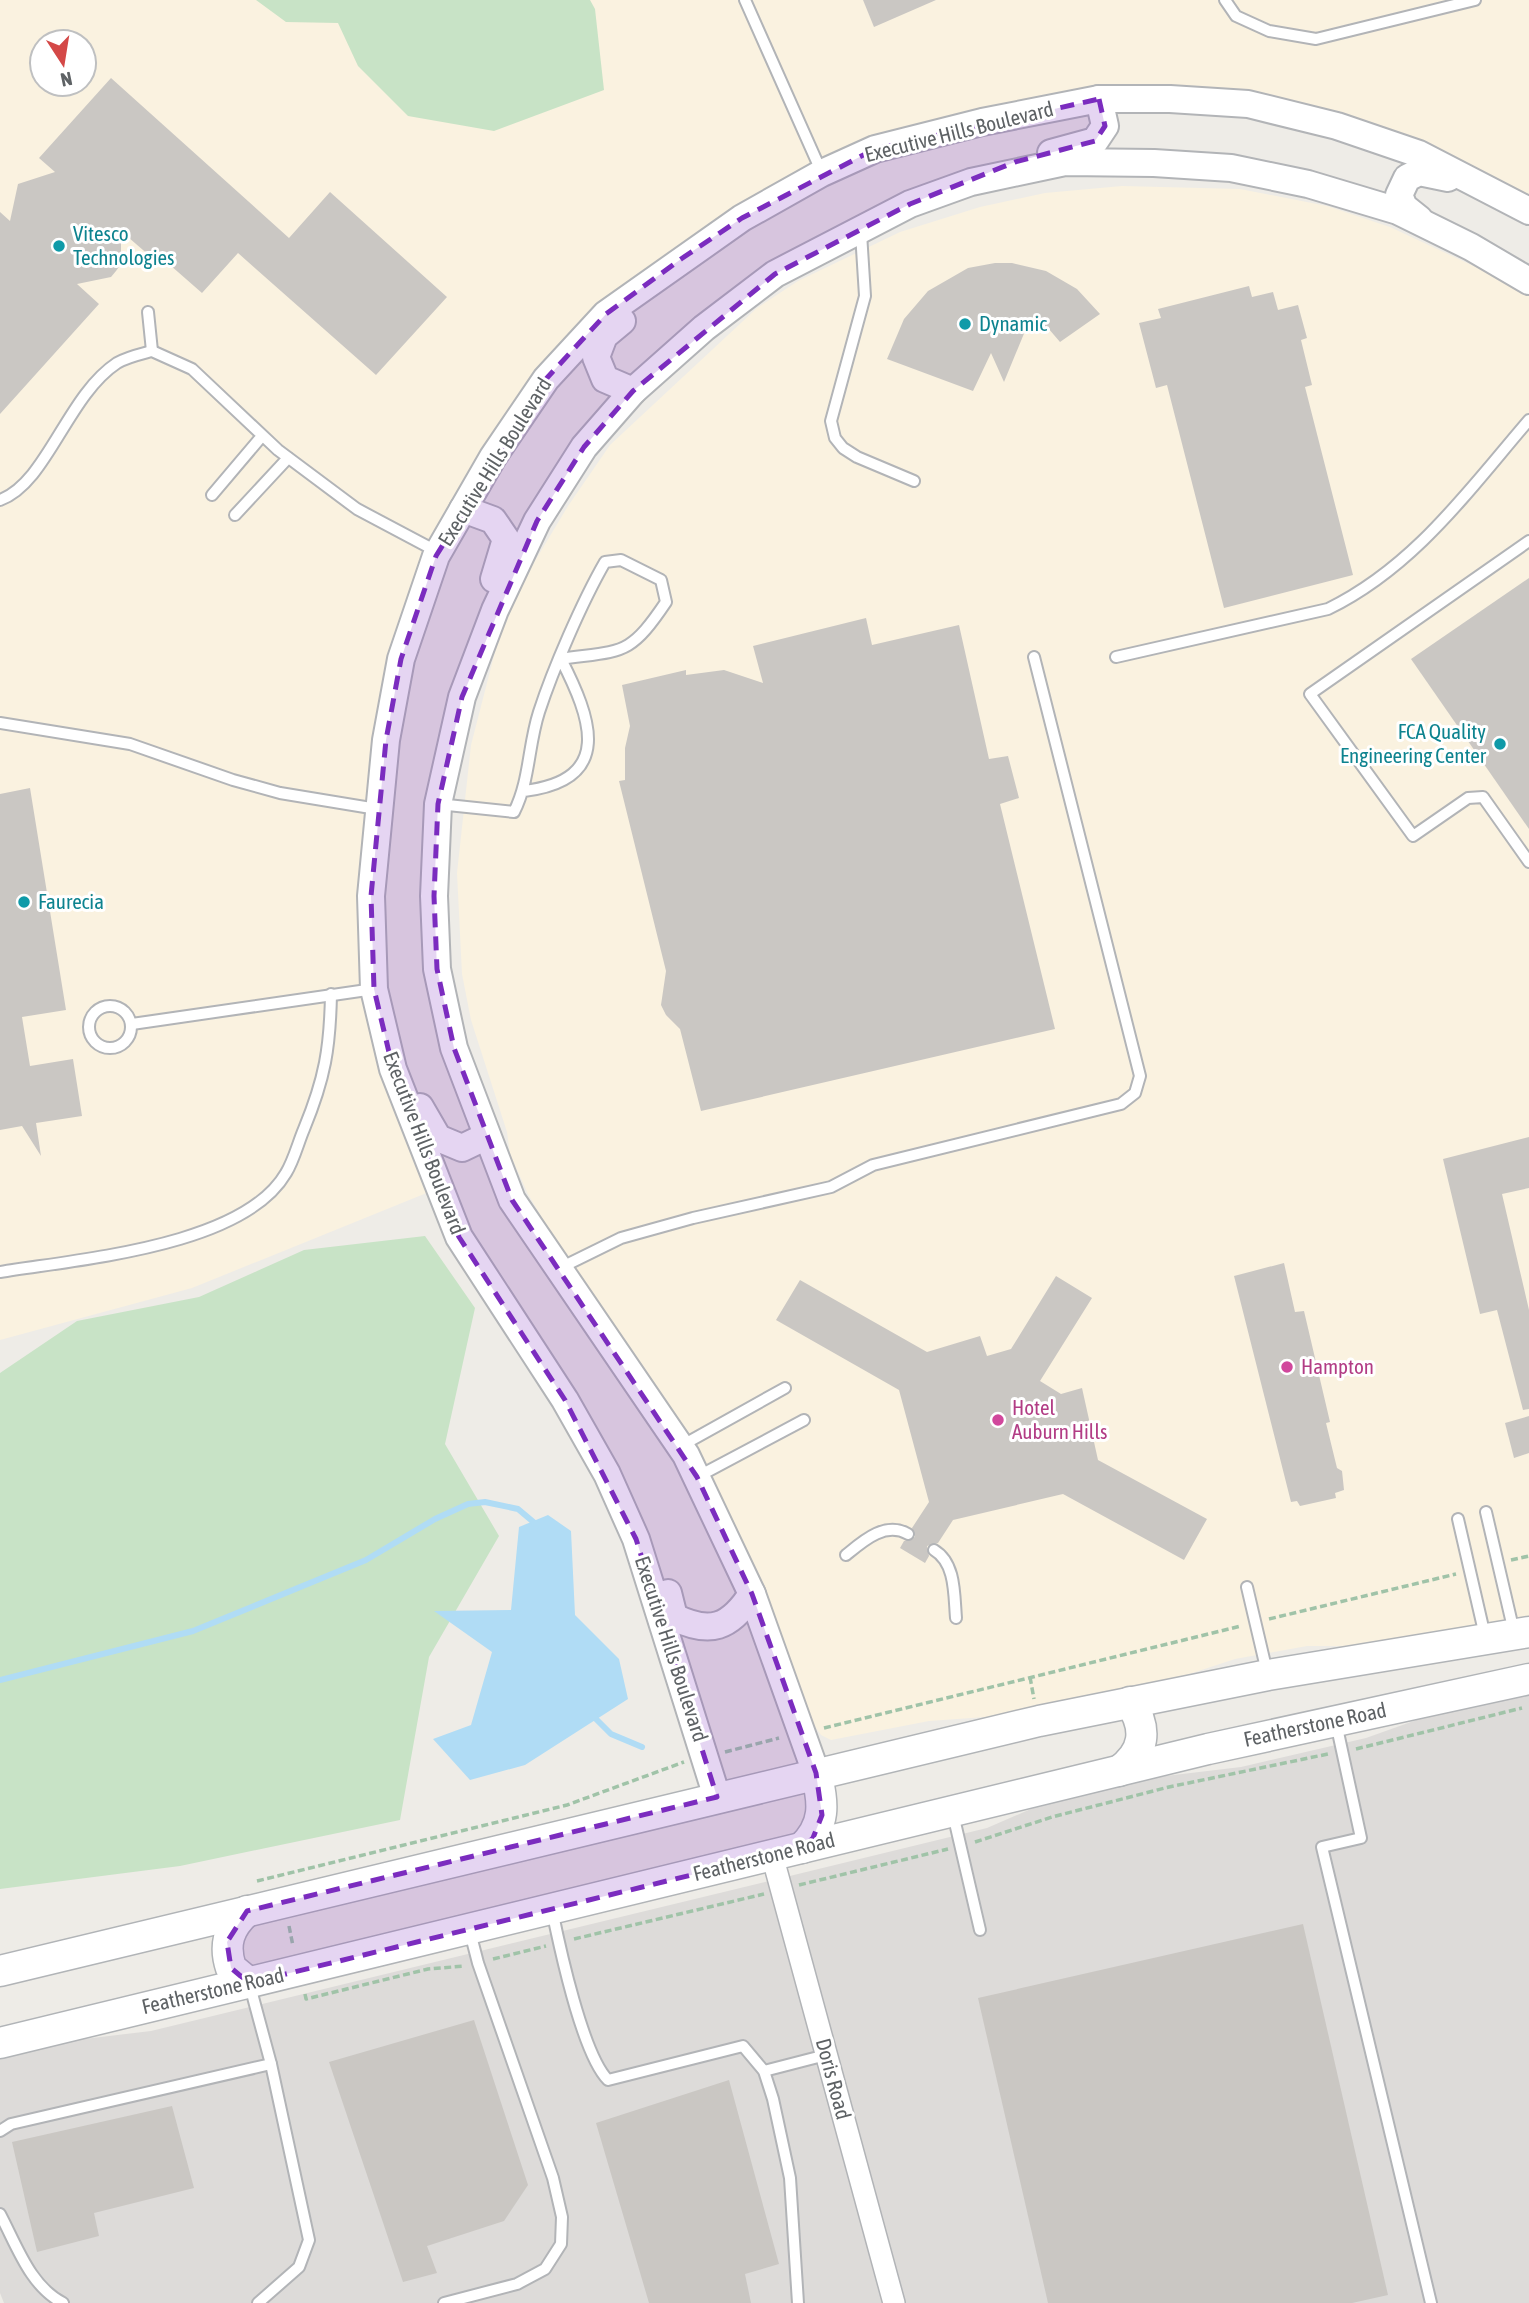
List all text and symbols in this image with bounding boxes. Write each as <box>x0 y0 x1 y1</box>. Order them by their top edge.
north arrow <box>28 28 98 98</box>
text: N <box>59 68 74 92</box>
street label: Executive Hills Boulevard <box>862 96 1056 166</box>
place label: Vitesco Technologies <box>73 221 174 269</box>
marker: Vitesco Technologies <box>51 238 67 254</box>
place label: Dynamic <box>979 311 1047 335</box>
marker: Dynamic <box>957 316 973 332</box>
street label: Executive Hills Boulevard <box>433 373 556 550</box>
place label: FCA Quality Engineering Center <box>1340 719 1487 767</box>
marker: FCA Quality Engineering Center <box>1492 736 1508 752</box>
place label: Faurecia <box>38 889 104 913</box>
marker: Faurecia <box>16 894 32 910</box>
street label: Executive Hills Boulevard <box>379 1048 471 1237</box>
place label: Hampton <box>1301 1354 1374 1378</box>
marker: Hampton <box>1279 1359 1295 1375</box>
place label: Hotel Auburn Hills <box>1012 1395 1107 1443</box>
marker: Hotel Auburn Hills <box>990 1412 1006 1428</box>
street label: Executive Hills Boulevard <box>631 1553 713 1745</box>
street label: Featherstone Road <box>1241 1697 1388 1751</box>
street label: Featherstone Road <box>690 1827 837 1885</box>
street label: Featherstone Road <box>139 1962 286 2018</box>
street label: Doris Road <box>812 2036 856 2122</box>

